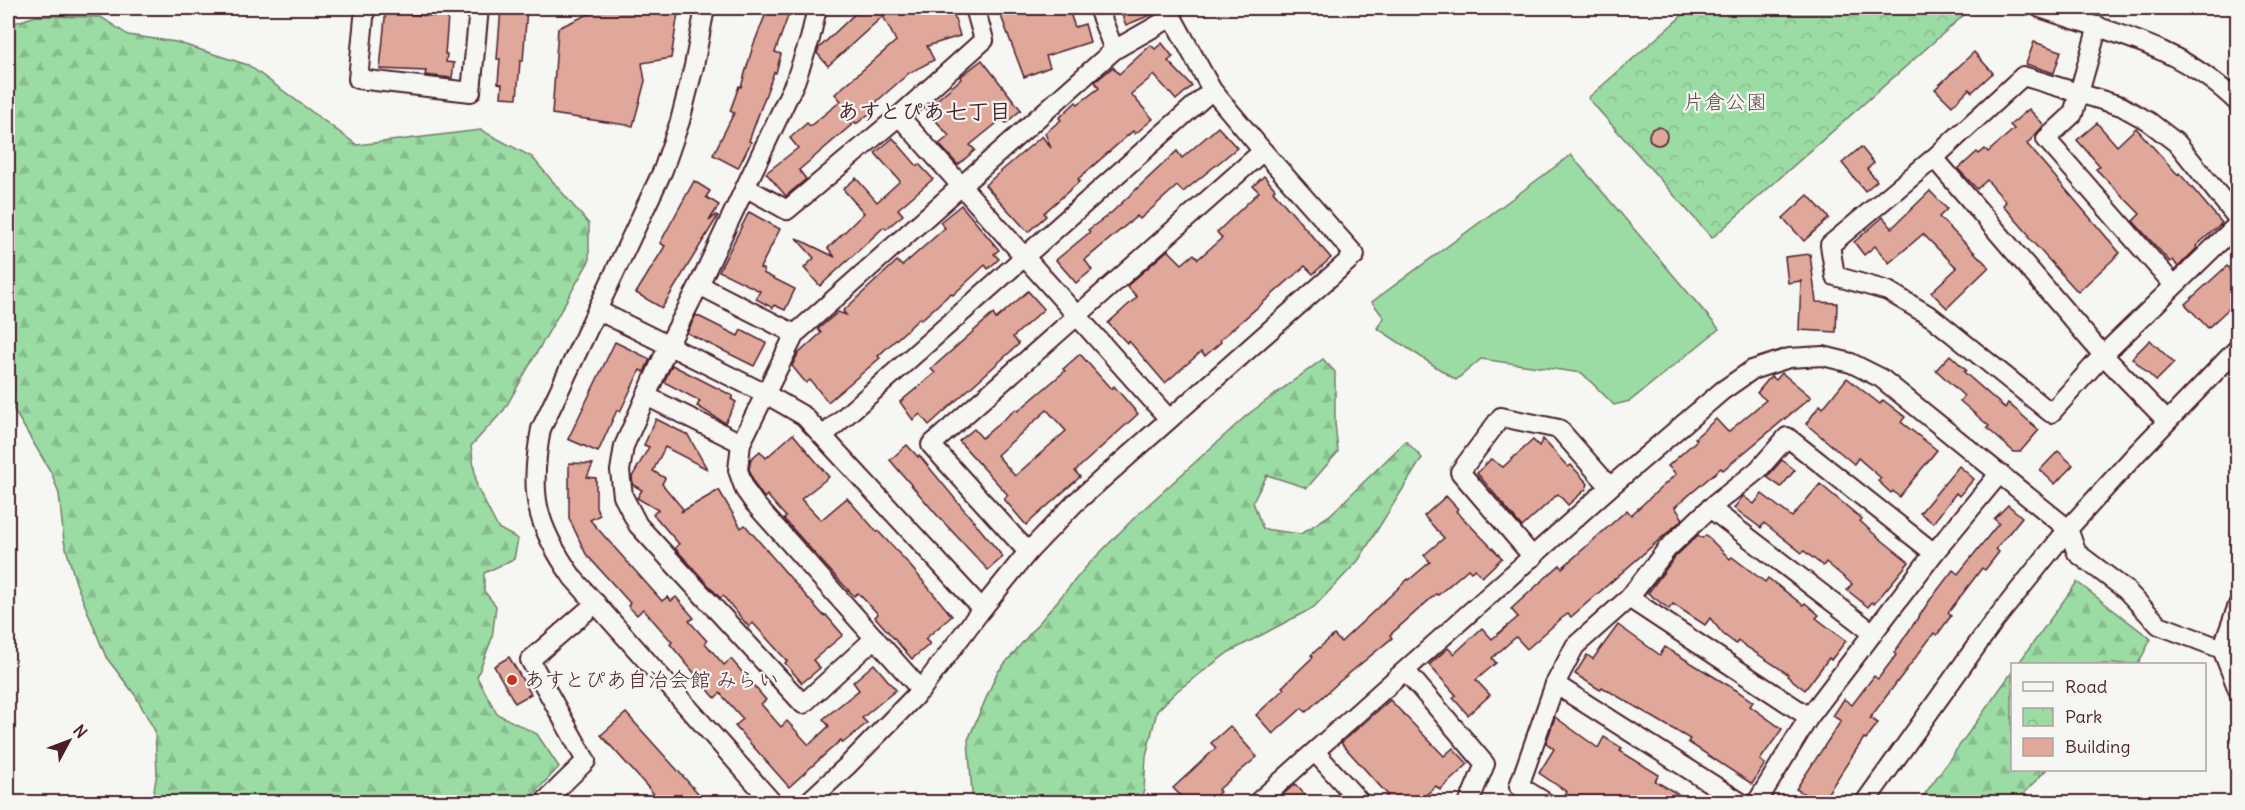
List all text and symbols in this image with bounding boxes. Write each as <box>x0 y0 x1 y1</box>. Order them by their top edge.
park label: 片倉公園 <box>1683 88 1767 115</box>
district label: あすとぴあ七丁目 <box>837 97 1011 125</box>
legend <box>2011 663 2206 771</box>
place label: あすとぴあ自治会館 みらい <box>524 666 779 693</box>
marker: あすとぴあ自治会館 みらい <box>505 673 519 687</box>
text: Road <box>2065 675 2108 698</box>
text: Park <box>2065 705 2102 728</box>
north arrow <box>39 711 99 771</box>
text: N <box>69 720 91 742</box>
text: Building <box>2065 735 2130 758</box>

